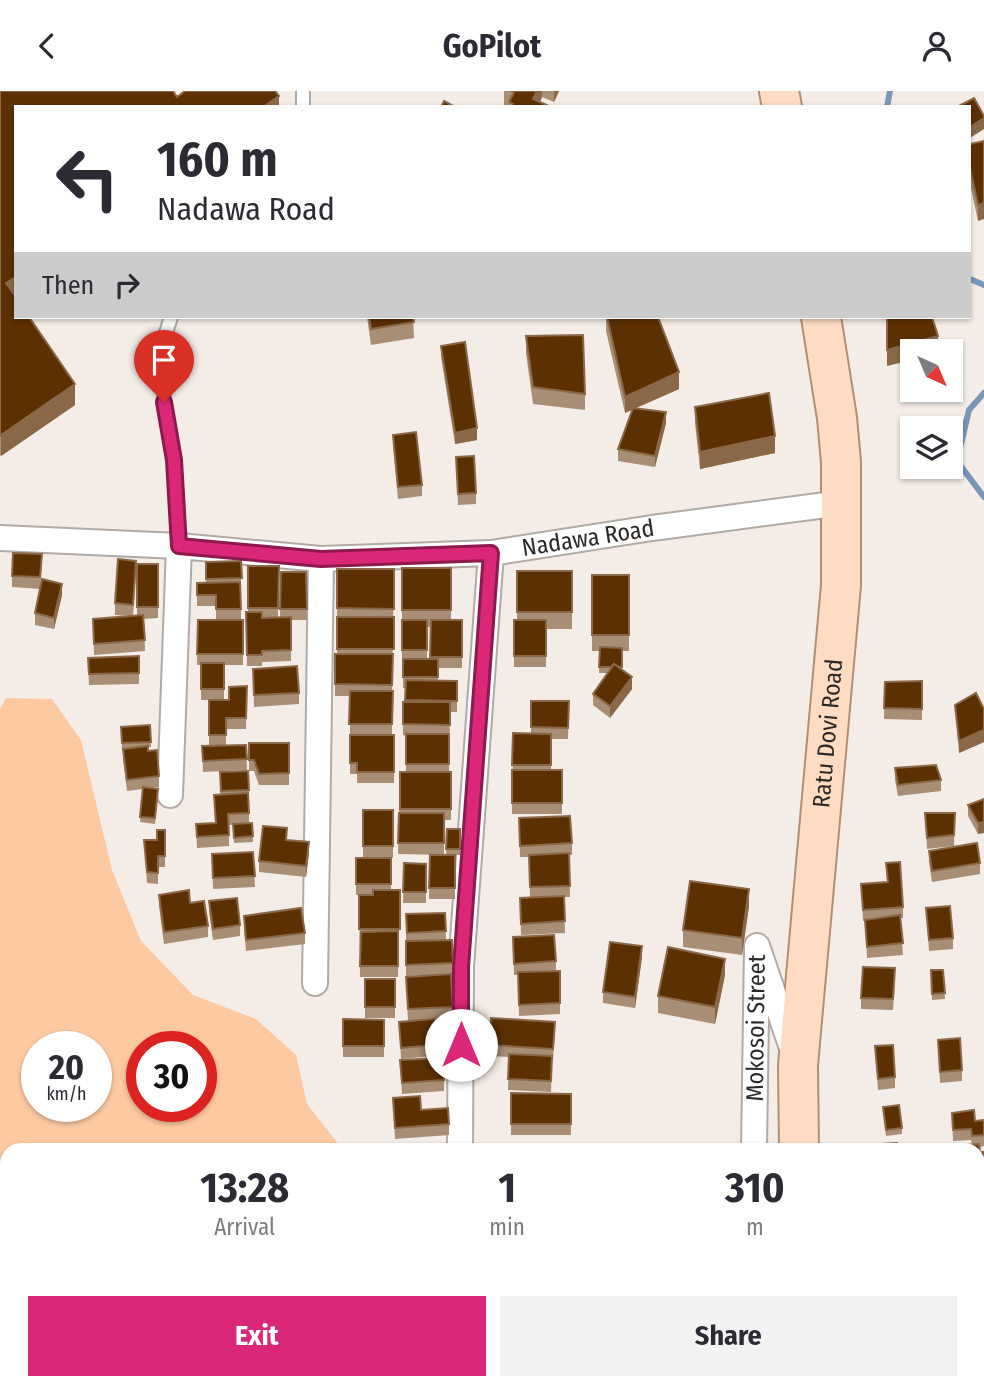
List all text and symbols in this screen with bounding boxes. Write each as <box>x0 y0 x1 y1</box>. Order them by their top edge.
icon: back <box>28 27 66 65</box>
text: GoPilot <box>443 27 541 65</box>
icon: person <box>918 27 956 65</box>
text: 160 m <box>157 130 278 189</box>
icon: left <box>42 133 133 224</box>
text: Nadawa Road <box>157 190 335 228</box>
icon: right <box>108 266 146 304</box>
text: Then <box>42 270 94 301</box>
pin <box>134 330 194 402</box>
north arrow <box>900 339 962 403</box>
map controls <box>900 339 963 479</box>
icon: arrive <box>145 341 183 379</box>
button: layers <box>900 416 963 479</box>
street label: Nadawa Road <box>520 514 656 562</box>
street label: Ratu Dovi Road <box>807 658 848 809</box>
street label: Mokosoi Street <box>741 954 771 1102</box>
position arrow <box>424 1008 498 1082</box>
speed limit sign: 30 <box>126 1031 217 1122</box>
text: 20 <box>49 1046 84 1088</box>
text: km/h <box>46 1083 87 1105</box>
text: 13:28 <box>200 1163 289 1213</box>
text: 1 <box>498 1163 516 1213</box>
text: 310 <box>725 1163 785 1213</box>
text: Arrival <box>214 1213 275 1241</box>
text: min <box>489 1213 525 1241</box>
text: m <box>746 1213 764 1241</box>
button: Exit <box>28 1296 486 1376</box>
button: Share <box>500 1296 957 1376</box>

